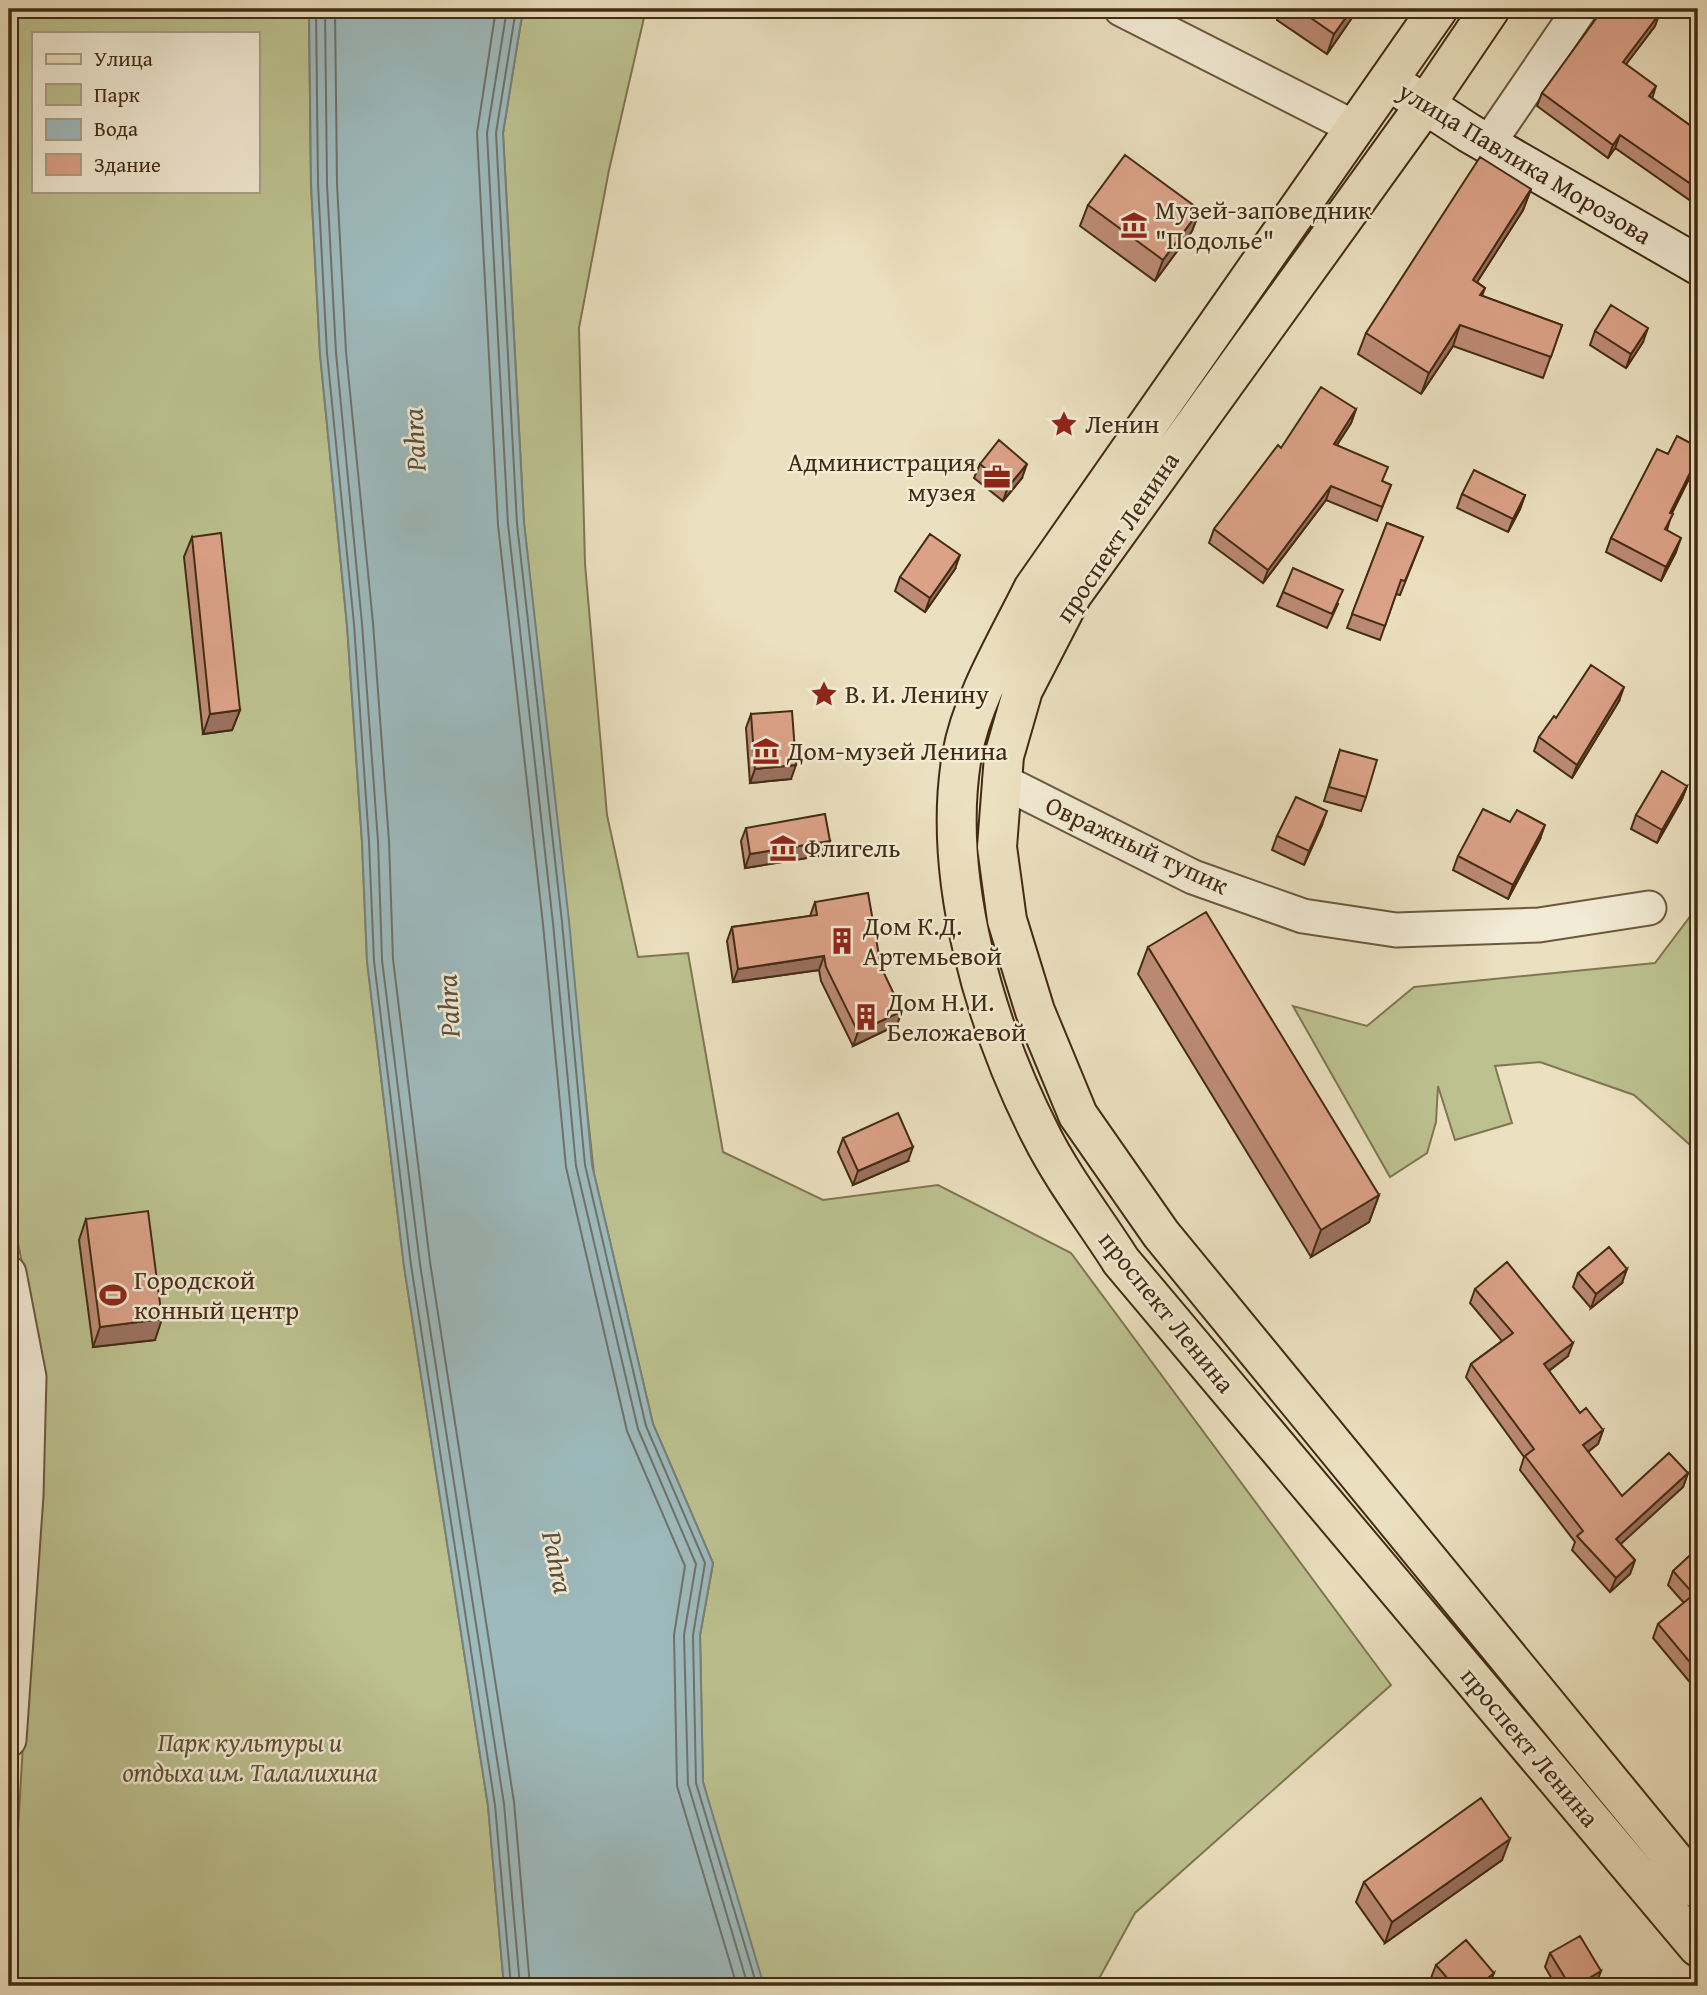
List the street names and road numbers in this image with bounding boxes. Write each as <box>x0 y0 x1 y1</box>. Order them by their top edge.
street label: улица Павлика Морозова <box>1390 71 1660 254</box>
street label: проспект Ленина <box>1045 443 1189 630</box>
street label: Овражный тупик <box>1039 785 1235 904</box>
street label: проспект Ленина <box>1090 1222 1246 1402</box>
street label: проспект Ленина <box>1451 1658 1610 1836</box>

